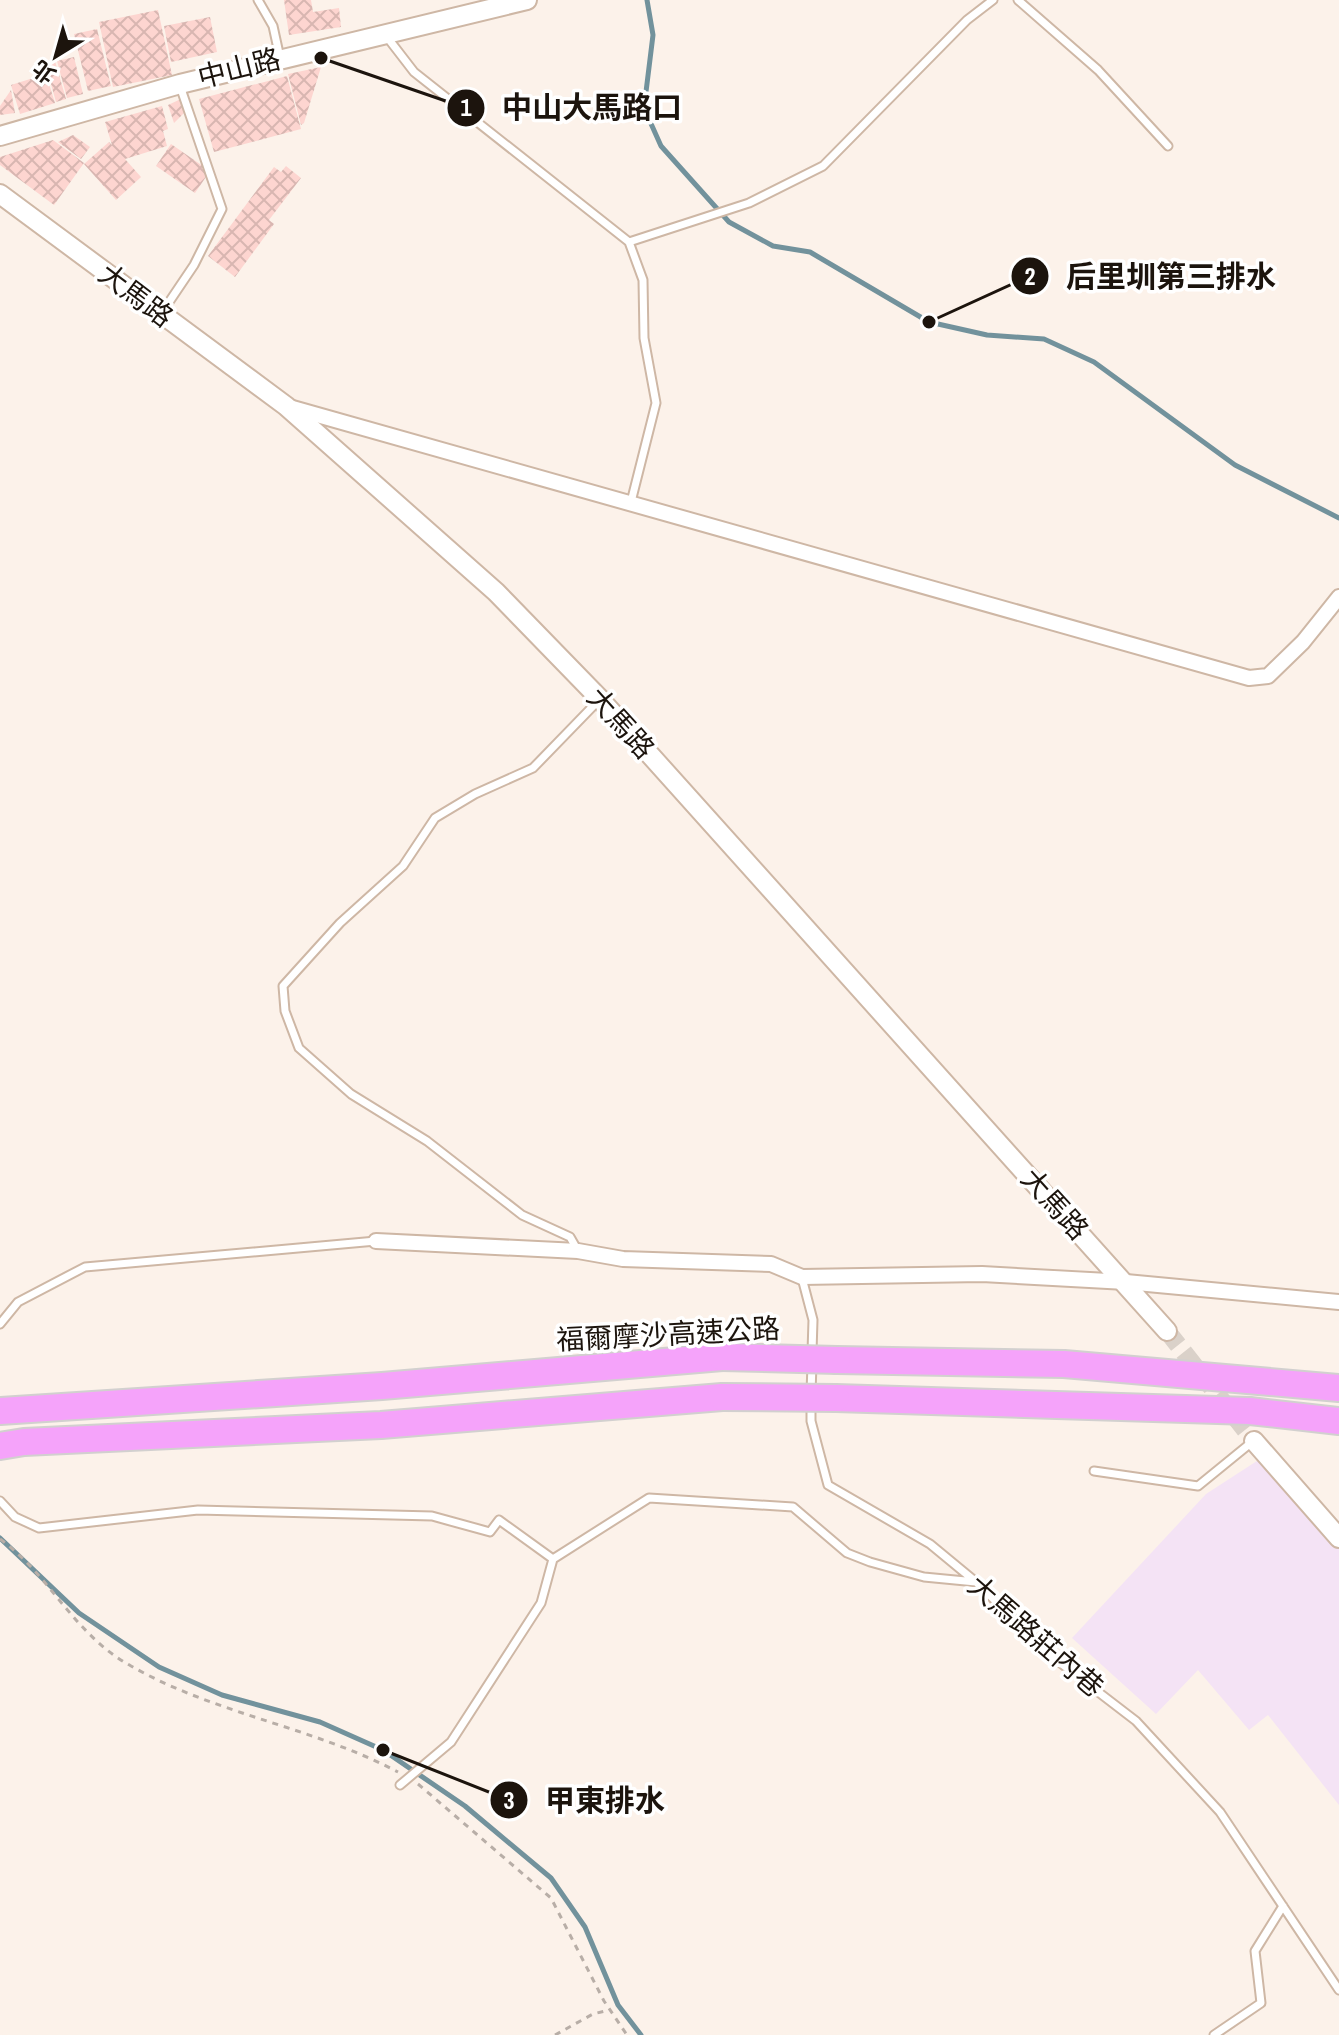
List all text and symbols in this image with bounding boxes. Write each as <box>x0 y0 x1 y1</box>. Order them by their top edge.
north arrow <box>16 16 96 96</box>
street label: 中山路 <box>194 39 284 97</box>
text: 北 <box>26 53 62 91</box>
callout: 中山大馬路口 <box>446 81 698 135</box>
text: 中山大馬路口 <box>502 87 682 127</box>
text: 1 <box>461 91 472 123</box>
callout: 后里圳第三排水 <box>1010 249 1292 303</box>
street label: 大馬路 <box>91 255 181 335</box>
text: 后里圳第三排水 <box>1066 256 1276 296</box>
text: 2 <box>1025 260 1036 292</box>
street label: 大馬路 <box>579 679 663 767</box>
street label: 大馬路 <box>1013 1160 1097 1248</box>
street label: 福爾摩沙高速公路 <box>555 1309 781 1359</box>
street label: 大馬路莊內巷 <box>960 1567 1112 1705</box>
callout: 甲東排水 <box>489 1773 681 1827</box>
text: 甲東排水 <box>545 1780 665 1820</box>
text: 3 <box>504 1784 515 1816</box>

